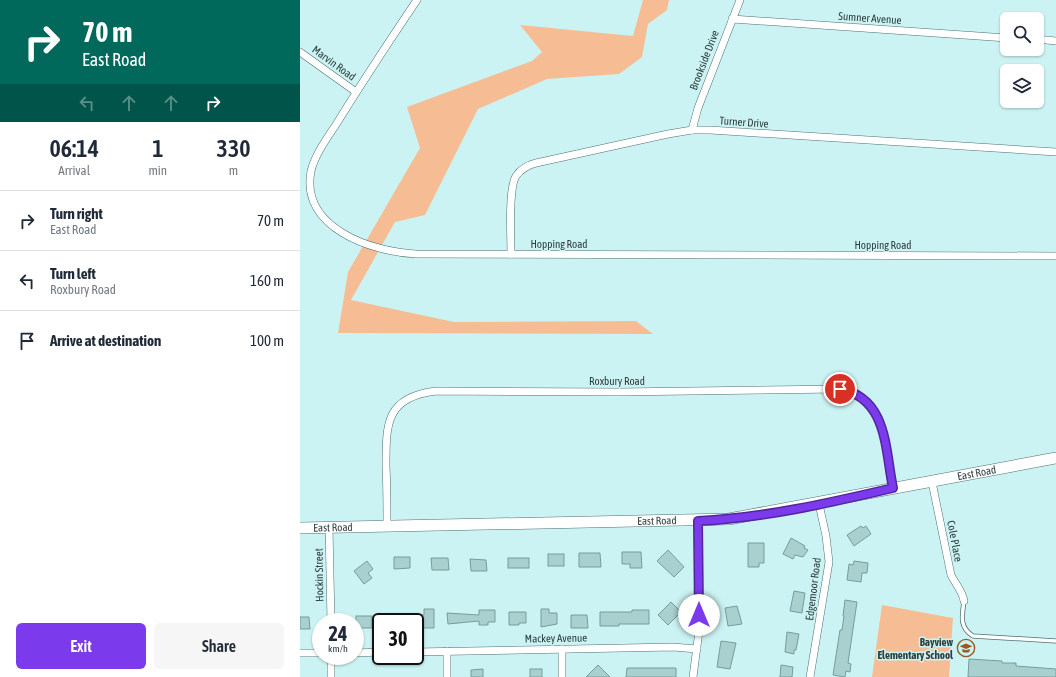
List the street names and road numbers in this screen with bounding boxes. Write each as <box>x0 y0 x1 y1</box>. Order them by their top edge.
street label: Sumner Avenue <box>838 10 902 26</box>
street label: Brookside Drive <box>687 28 721 92</box>
street label: Marvin Road <box>310 43 358 83</box>
street label: Turner Drive <box>719 114 769 130</box>
street label: Hopping Road <box>530 238 588 250</box>
street label: Hopping Road <box>854 239 912 251</box>
street label: Roxbury Road <box>589 375 645 387</box>
street label: East Road <box>956 463 997 482</box>
street label: East Road <box>637 514 677 527</box>
street label: Cole Place <box>945 519 965 563</box>
street label: East Road <box>313 521 353 534</box>
street label: Hockin Street <box>313 548 325 602</box>
street label: Edgemoor Road <box>803 557 823 621</box>
street label: Mackey Avenue <box>525 631 587 645</box>

